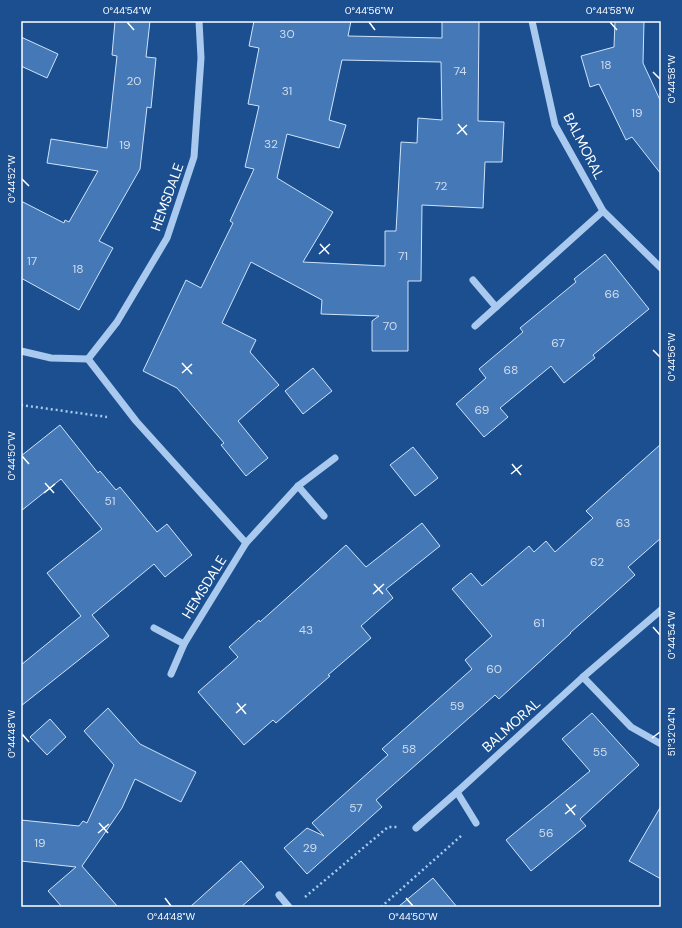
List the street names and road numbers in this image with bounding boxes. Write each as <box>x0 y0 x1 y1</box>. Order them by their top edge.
street label: BALMORAL <box>560 110 608 182</box>
street label: HEMSDALE <box>146 161 188 233</box>
street label: HEMSDALE <box>178 552 230 622</box>
street label: BALMORAL <box>478 694 544 756</box>

